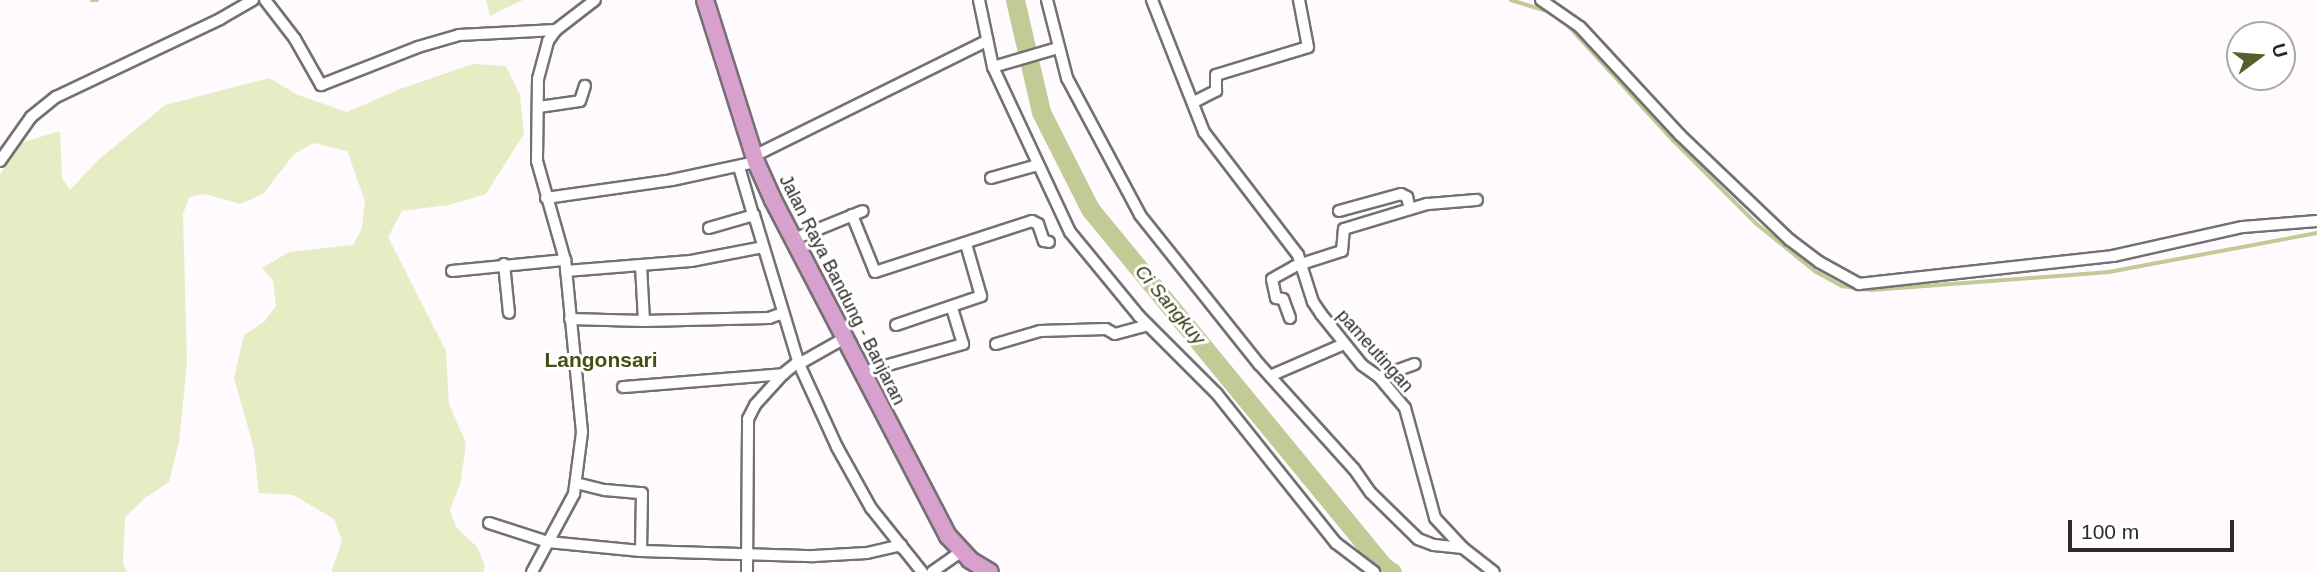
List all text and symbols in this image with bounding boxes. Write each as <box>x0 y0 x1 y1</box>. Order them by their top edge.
north arrow <box>2226 21 2296 91</box>
text: U <box>2268 41 2292 60</box>
street label: Jalan Raya Bandung - Banjaran <box>774 171 910 409</box>
water label: Ci Sangkuy <box>1130 260 1210 350</box>
street label: pameutingan <box>1332 305 1418 397</box>
district label: Langonsari <box>544 347 658 373</box>
scale bar <box>2072 505 2238 550</box>
text: 100 m <box>2081 520 2139 543</box>

